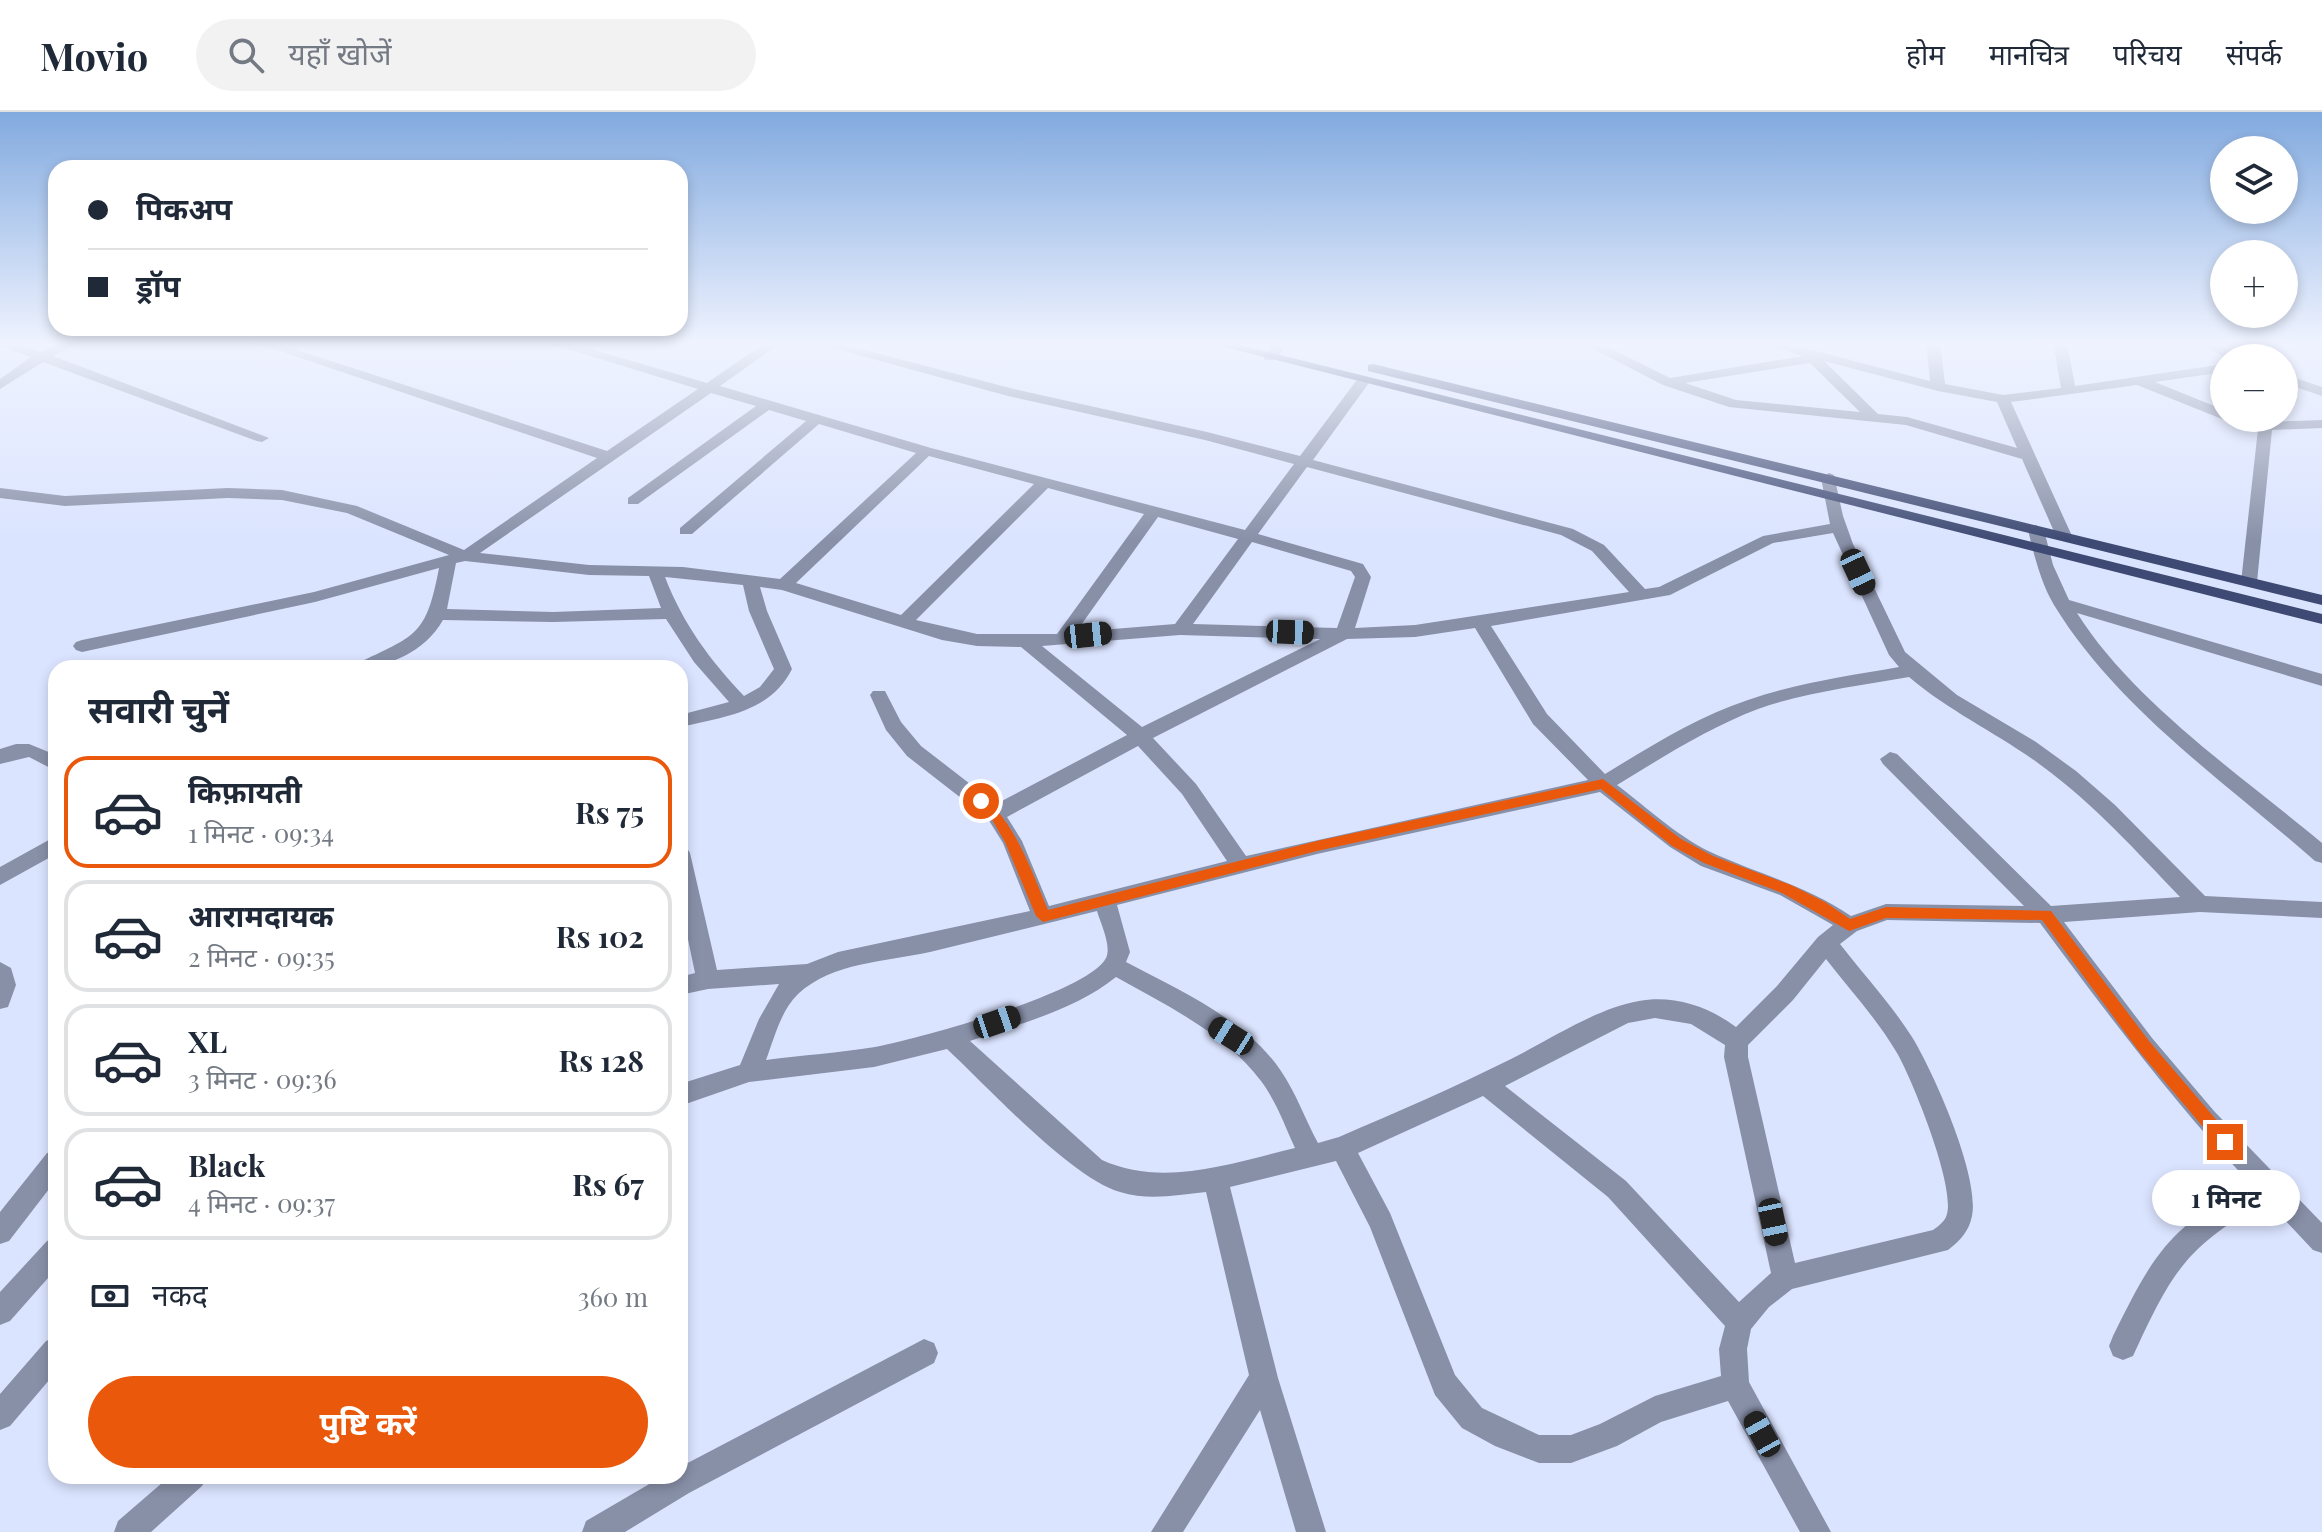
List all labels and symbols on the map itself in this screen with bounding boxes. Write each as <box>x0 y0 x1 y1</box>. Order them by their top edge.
car <box>1837 545 1879 599</box>
car <box>1266 619 1314 645</box>
car <box>1063 621 1113 649</box>
route start <box>963 783 999 819</box>
car <box>970 1003 1024 1041</box>
car <box>1204 1013 1258 1059</box>
route end <box>2207 1124 2243 1160</box>
callout: 1 मिनट <box>2151 1170 2299 1226</box>
car <box>1756 1196 1790 1248</box>
car <box>1740 1407 1784 1461</box>

